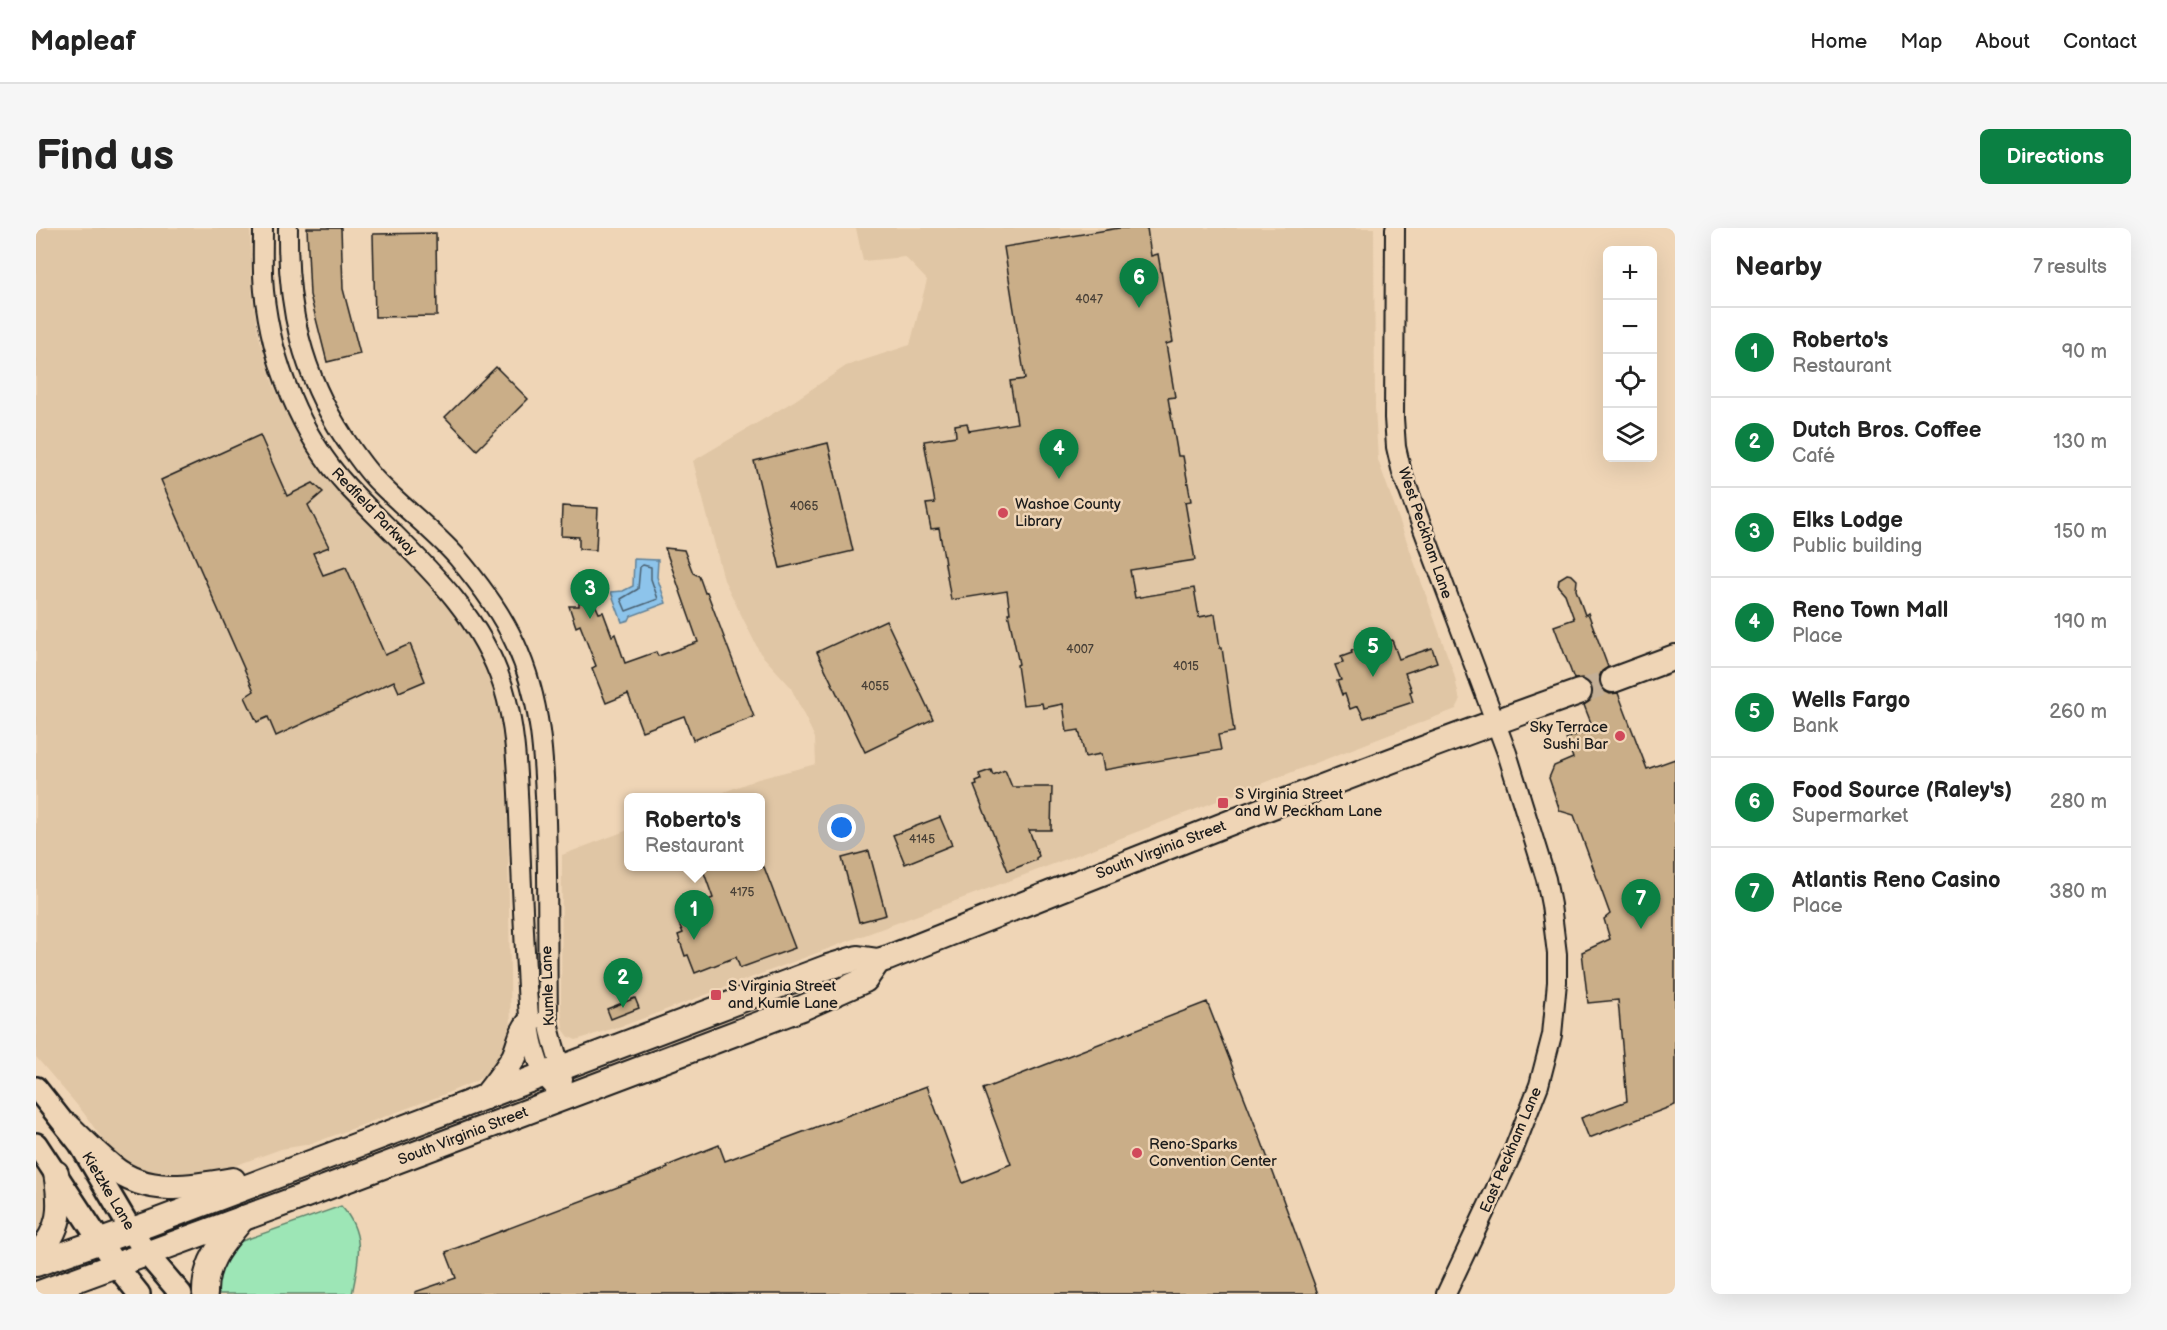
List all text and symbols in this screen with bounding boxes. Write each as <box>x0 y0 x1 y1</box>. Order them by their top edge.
text: Mapleaf <box>30 25 136 58</box>
text: Home <box>1810 29 1867 54</box>
text: Map <box>1900 29 1942 54</box>
text: About <box>1975 29 2030 54</box>
text: Contact <box>2063 29 2137 54</box>
button: Directions <box>1980 129 2131 184</box>
text: Find us <box>36 131 174 182</box>
map controls <box>1603 246 1657 462</box>
button: + <box>1603 246 1657 300</box>
text: Nearby <box>1735 252 1822 283</box>
text: 7 results <box>2033 255 2107 279</box>
pin: 6 <box>1120 259 1158 308</box>
house number: 4047 <box>1075 292 1103 307</box>
button: − <box>1603 300 1657 354</box>
text: Roberto's <box>1792 327 1888 354</box>
text: 1 <box>1750 340 1759 364</box>
text: 90 m <box>2062 340 2107 364</box>
button: locate <box>1603 354 1657 408</box>
text: Restaurant <box>1792 354 1892 378</box>
button: layers <box>1603 408 1657 462</box>
text: Dutch Bros. Coffee <box>1792 417 1981 444</box>
pin: 4 <box>1040 430 1078 479</box>
text: 2 <box>1749 430 1760 454</box>
text: 130 m <box>2053 430 2107 454</box>
text: Café <box>1792 444 1835 468</box>
street label: Redfield Parkway <box>327 464 421 560</box>
street label: West Peckham Lane <box>1394 465 1456 601</box>
place label: Washoe County Library <box>1015 495 1121 531</box>
house number: 4065 <box>790 499 818 514</box>
marker: Washoe County Library <box>996 506 1010 520</box>
text: Elks Lodge <box>1792 507 1903 534</box>
text: 3 <box>1749 520 1760 544</box>
text: 150 m <box>2054 520 2107 544</box>
text: Public building <box>1792 534 1922 558</box>
pin: 3 <box>570 570 610 619</box>
text: Reno Town Mall <box>1792 597 1948 624</box>
text: 4 <box>1749 610 1760 634</box>
text: 190 m <box>2054 610 2107 634</box>
text: Place <box>1792 624 1843 648</box>
pin: 5 <box>1354 628 1392 677</box>
house number: 4007 <box>1066 642 1094 657</box>
house number: 4015 <box>1173 659 1199 674</box>
house number: 4055 <box>861 679 889 694</box>
text: Wells Fargo <box>1792 687 1910 714</box>
text: 5 <box>1749 700 1760 724</box>
text: 260 m <box>2049 700 2107 724</box>
text: Bank <box>1792 714 1838 738</box>
place label: Sky Terrace Sushi Bar <box>1530 718 1609 754</box>
marker: Sky Terrace Sushi Bar <box>1613 729 1627 743</box>
text: Food Source (Raley's) <box>1792 777 2012 804</box>
place label: S Virginia Street and W Peckham Lane <box>1235 785 1382 821</box>
text: 6 <box>1748 790 1761 814</box>
text: 280 m <box>2050 790 2107 814</box>
popup <box>624 793 765 871</box>
marker: S Virginia Street and W Peckham Lane <box>1216 796 1230 810</box>
text: Supermarket <box>1792 804 1908 828</box>
text: Roberto's <box>645 807 741 834</box>
your location <box>827 813 856 842</box>
street label: South Virginia Street <box>1093 816 1229 884</box>
house number: 4145 <box>909 832 935 847</box>
text: Restaurant <box>645 834 744 858</box>
text: Atlantis Reno Casino <box>1792 867 2001 894</box>
pin: 7 <box>1622 880 1660 929</box>
text: 7 <box>1749 880 1760 904</box>
text: 380 m <box>2049 880 2107 904</box>
house number: 4175 <box>730 885 754 900</box>
pin: 1 <box>674 890 714 940</box>
text: Place <box>1792 894 1843 918</box>
street label: Kumle Lane <box>537 945 559 1026</box>
pin: 2 <box>604 958 642 1008</box>
place label: S Virginia Street and Kumle Lane <box>728 977 838 1013</box>
marker: S Virginia Street and Kumle Lane <box>709 988 723 1002</box>
street label: East Peckham Lane <box>1476 1084 1546 1216</box>
street label: South Virginia Street <box>395 1102 531 1170</box>
place label: Reno-Sparks Convention Center <box>1149 1135 1277 1171</box>
marker: Reno-Sparks Convention Center <box>1130 1146 1144 1160</box>
street label: Kietzke Lane <box>77 1148 139 1234</box>

